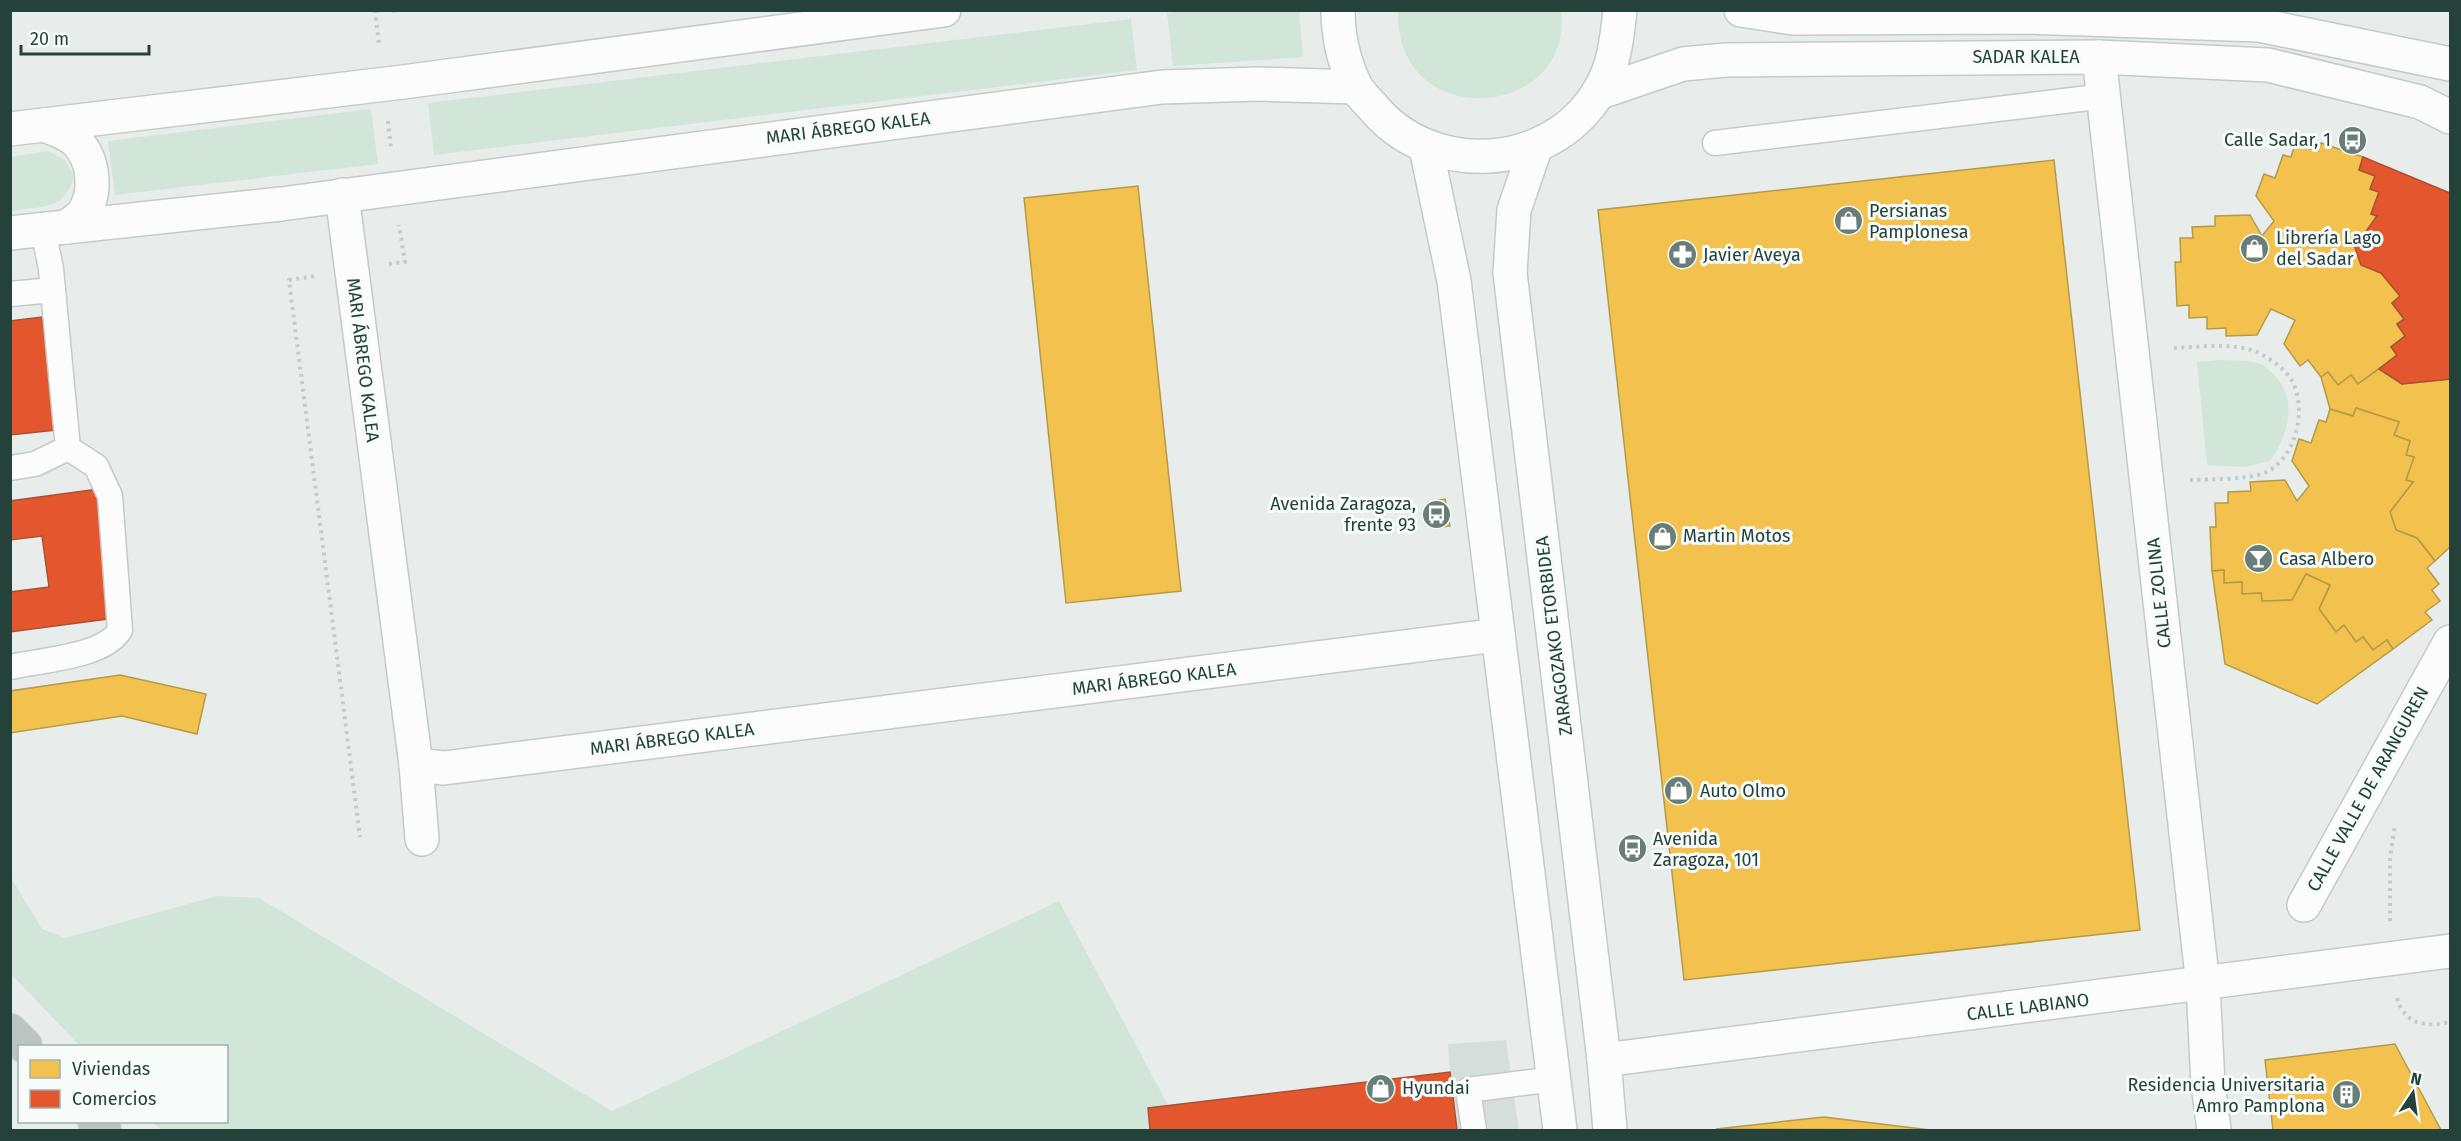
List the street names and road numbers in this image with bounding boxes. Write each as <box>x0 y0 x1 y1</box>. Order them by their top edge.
street label: SADAR KALEA <box>1972 46 2080 68</box>
street label: MARI ÁBREGO KALEA <box>765 106 932 149</box>
street label: MARI ÁBREGO KALEA <box>342 277 385 444</box>
street label: ZARAGOZAKO ETORBIDEA <box>1531 534 1577 737</box>
street label: CALLE ZOLINA <box>2142 536 2176 649</box>
street label: MARI ÁBREGO KALEA <box>1071 657 1238 700</box>
street label: CALLE VALLE DE ARANGUREN <box>2302 683 2434 895</box>
street label: MARI ÁBREGO KALEA <box>589 717 756 760</box>
street label: CALLE LABIANO <box>1965 989 2091 1025</box>

